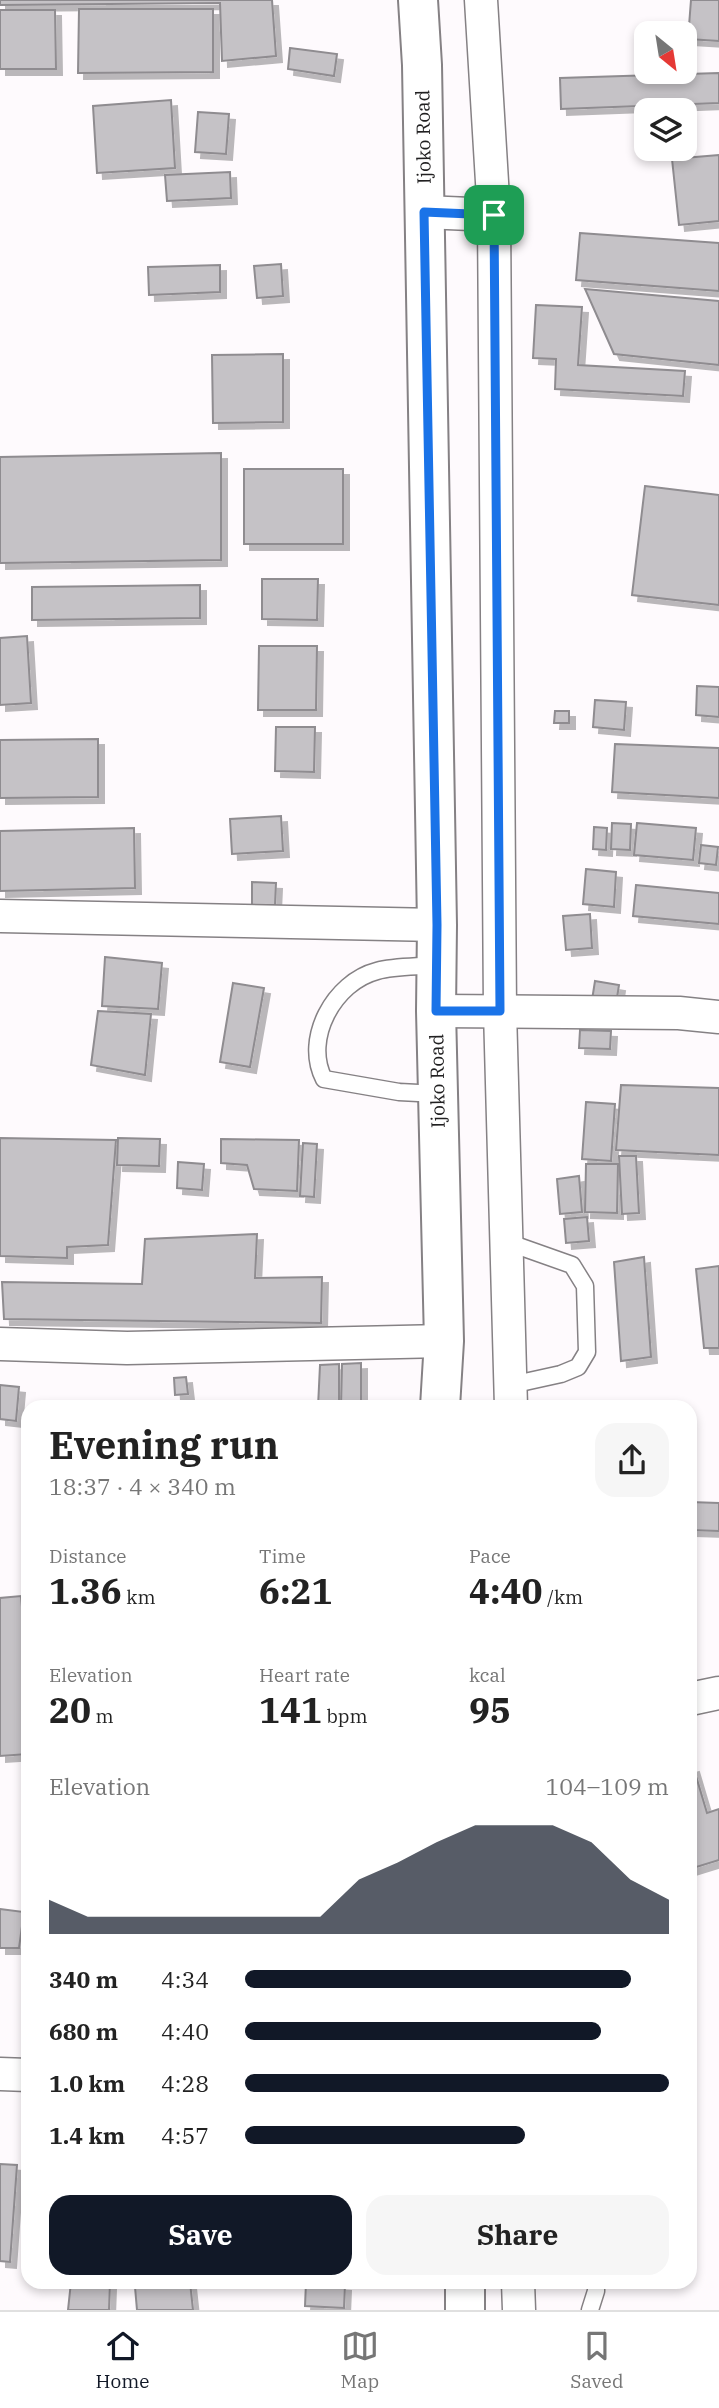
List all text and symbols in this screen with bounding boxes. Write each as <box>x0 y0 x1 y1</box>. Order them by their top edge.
north arrow <box>634 21 696 84</box>
map controls <box>634 21 697 161</box>
street label: Ijoko Road <box>410 90 436 184</box>
button: layers <box>634 98 697 161</box>
pin <box>464 185 524 245</box>
icon: arrive <box>475 196 513 234</box>
street label: Ijoko Road <box>424 1034 450 1128</box>
text: Evening run <box>49 1420 279 1469</box>
button: share <box>595 1423 669 1497</box>
text: 18:37 · 4 × 340 m <box>49 1471 236 1501</box>
text: Distance <box>49 1544 127 1568</box>
text: Time <box>259 1544 306 1568</box>
text: Pace <box>469 1544 511 1568</box>
text: 1.36 <box>49 1568 122 1614</box>
text: 6:21 <box>259 1568 333 1614</box>
text: 4:40 <box>469 1568 543 1614</box>
text: km <box>122 1585 156 1609</box>
text: /km <box>543 1585 583 1609</box>
text: Elevation <box>49 1663 133 1687</box>
text: Heart rate <box>259 1663 350 1687</box>
text: kcal <box>469 1663 506 1687</box>
text: 20 <box>49 1687 91 1733</box>
text: 141 <box>259 1687 322 1733</box>
text: 95 <box>469 1687 511 1733</box>
text: m <box>91 1704 114 1728</box>
text: bpm <box>322 1704 368 1728</box>
text: Elevation <box>49 1771 150 1801</box>
text: 104–109 m <box>545 1771 669 1801</box>
text: 340 m <box>49 1964 118 1994</box>
text: 4:34 <box>161 1964 209 1994</box>
text: 680 m <box>49 2016 118 2046</box>
text: 4:40 <box>161 2016 209 2046</box>
text: 1.0 km <box>49 2068 125 2098</box>
text: 4:28 <box>161 2068 209 2098</box>
text: 1.4 km <box>49 2120 125 2150</box>
text: 4:57 <box>161 2120 209 2150</box>
button: Save <box>49 2195 352 2275</box>
button: Share <box>366 2195 669 2275</box>
tab: Home <box>96 2327 150 2393</box>
tab: Map <box>341 2327 379 2393</box>
tab: Saved <box>570 2327 623 2393</box>

